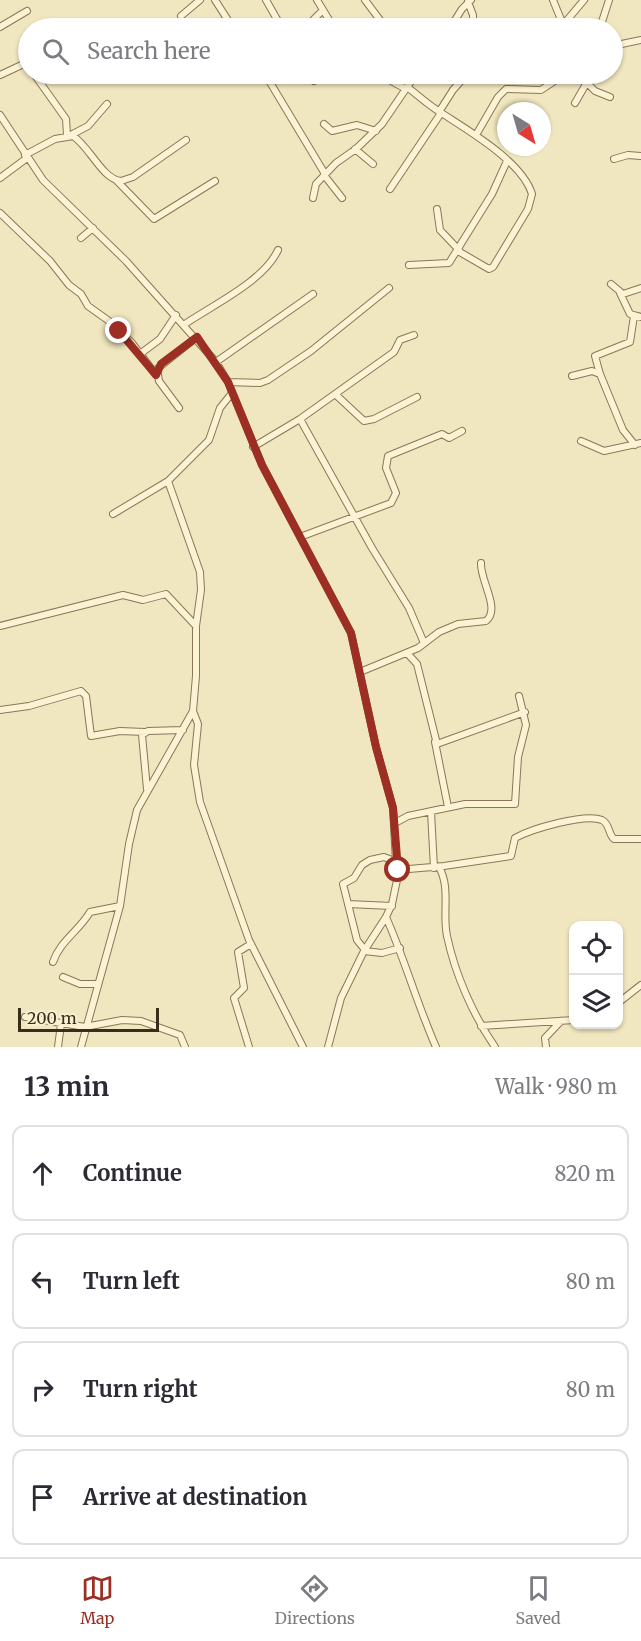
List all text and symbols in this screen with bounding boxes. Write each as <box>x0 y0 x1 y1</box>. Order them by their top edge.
search box <box>18 18 623 84</box>
icon: search <box>39 35 72 68</box>
text: Search here <box>87 37 210 65</box>
north arrow <box>497 102 551 156</box>
route end <box>105 317 131 343</box>
route start <box>384 856 410 882</box>
map controls <box>569 921 623 1029</box>
button: locate <box>569 921 623 975</box>
button: layers <box>569 975 623 1029</box>
scale bar <box>18 1005 159 1032</box>
text: 200 m <box>27 1008 77 1028</box>
text: 13 min <box>24 1070 109 1103</box>
text: Walk · 980 m <box>495 1074 617 1099</box>
icon: ahead <box>26 1157 59 1190</box>
text: Continue <box>83 1159 182 1187</box>
text: 820 m <box>555 1161 615 1186</box>
icon: left <box>26 1265 59 1298</box>
text: Turn left <box>83 1267 180 1295</box>
text: 80 m <box>566 1269 615 1294</box>
icon: right <box>26 1373 59 1406</box>
text: Turn right <box>83 1375 197 1403</box>
text: 80 m <box>566 1377 615 1402</box>
icon: arrive <box>26 1481 59 1514</box>
text: Arrive at destination <box>83 1483 307 1511</box>
tab: Map <box>80 1572 114 1628</box>
tab: Directions <box>275 1572 355 1628</box>
tab: Saved <box>515 1572 561 1628</box>

